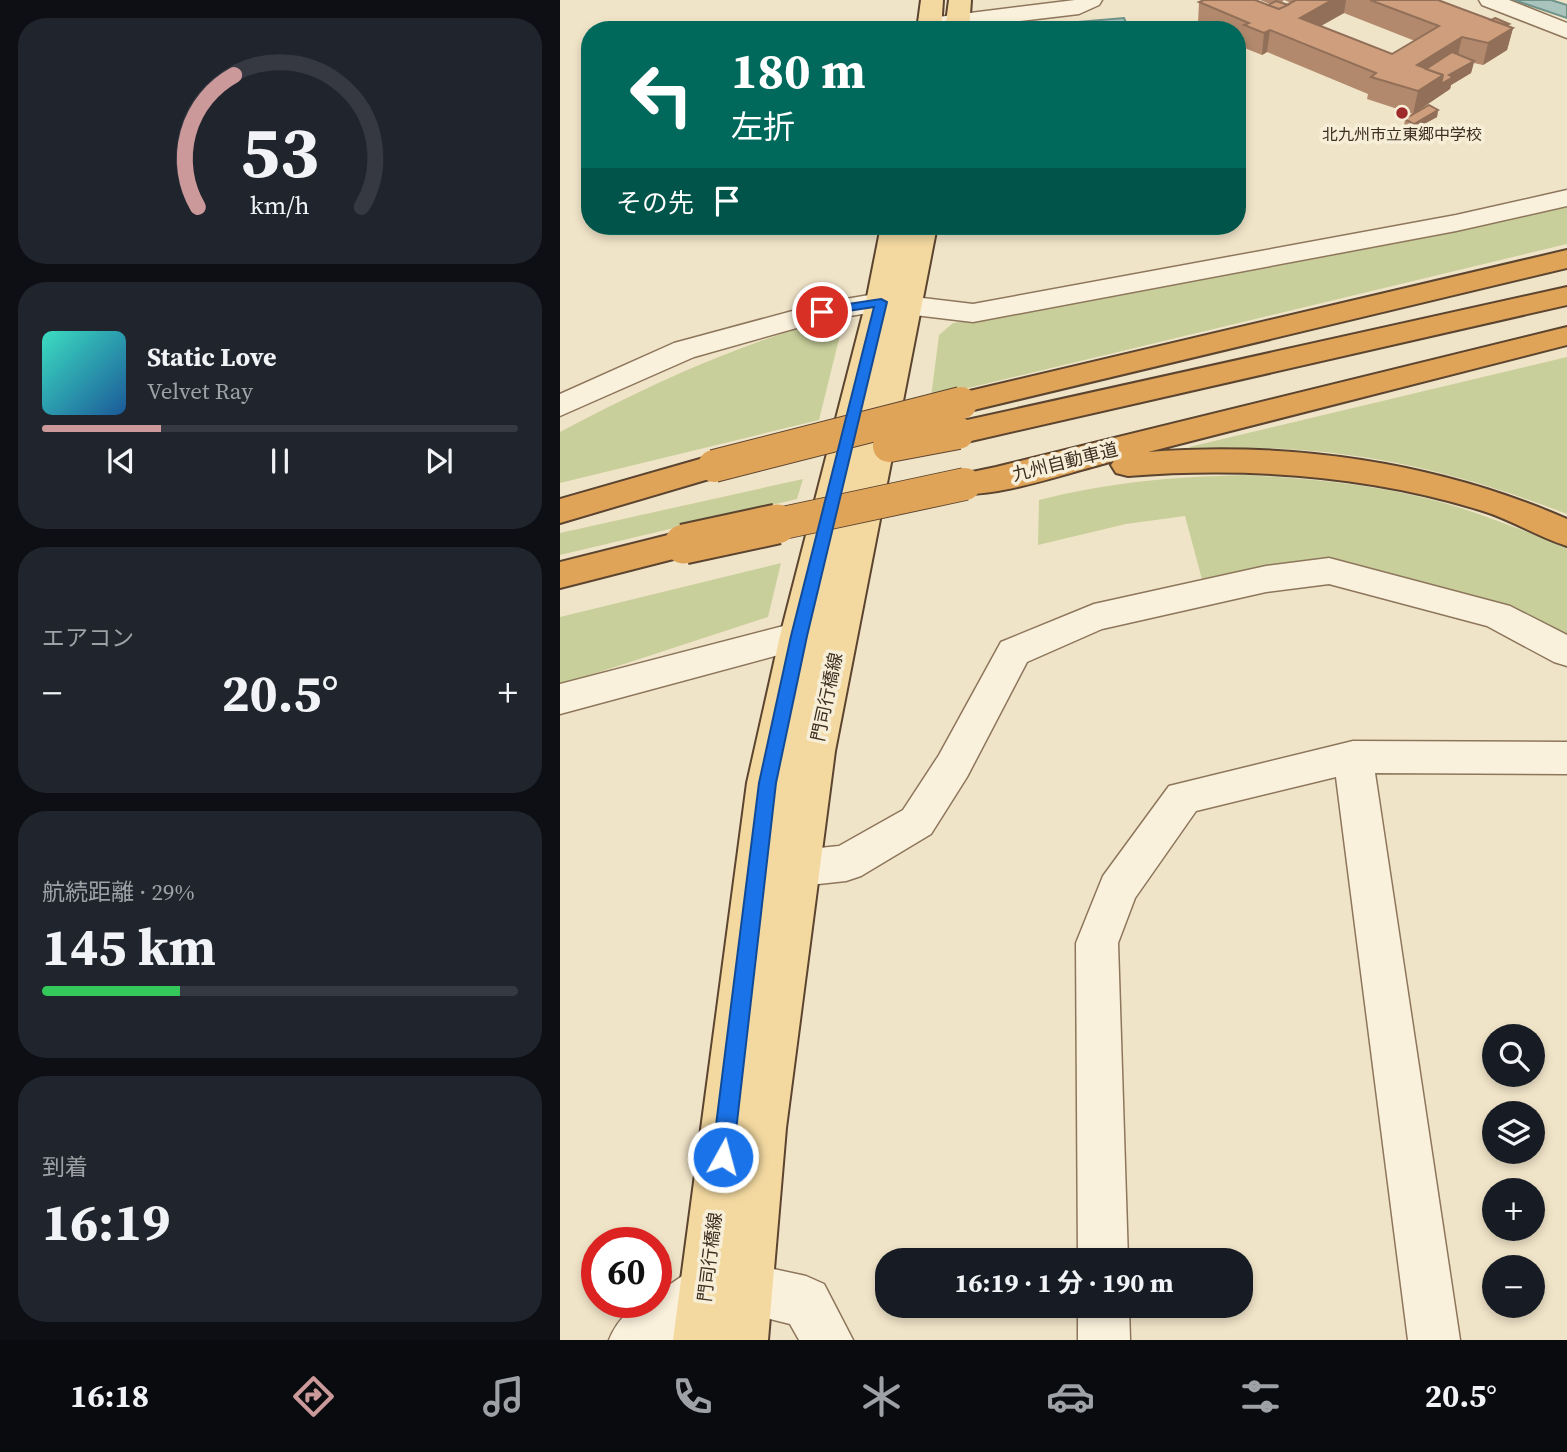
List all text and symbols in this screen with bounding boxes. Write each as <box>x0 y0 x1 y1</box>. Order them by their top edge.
text: 180 m <box>731 37 866 104</box>
icon: left <box>616 49 707 140</box>
text: 53 <box>241 103 319 202</box>
text: 左折 <box>731 105 795 149</box>
marker: 北九州市立東郷中学校 <box>1394 105 1410 121</box>
place label: 北九州市立東郷中学校 <box>1322 123 1482 145</box>
icon: arrive <box>708 182 746 220</box>
text: その先 <box>616 185 694 221</box>
text: km/h <box>250 188 310 222</box>
pin <box>792 282 852 342</box>
icon: arrive <box>803 293 841 331</box>
text: Static Love <box>147 339 276 375</box>
text: Velvet Ray <box>147 375 253 407</box>
street label: 九州自動車道 <box>1009 436 1120 487</box>
icon: previous <box>102 442 140 480</box>
icon: pause <box>261 442 299 480</box>
icon: next <box>420 442 458 480</box>
text: エアコン <box>42 622 134 654</box>
street label: 門司行橋線 <box>805 650 848 744</box>
text: 20.5° <box>221 657 339 728</box>
text: − <box>42 667 62 719</box>
text: + <box>498 667 518 719</box>
text: 航続距離 · 29% <box>42 876 195 908</box>
text: 145 km <box>42 911 216 982</box>
map controls <box>1482 1024 1545 1318</box>
button: search <box>1482 1024 1545 1087</box>
button: layers <box>1482 1101 1545 1164</box>
position arrow <box>686 1120 760 1194</box>
text: 到着 <box>42 1151 88 1183</box>
button: + <box>1482 1178 1545 1241</box>
text: 16:19 <box>42 1186 170 1257</box>
street label: 門司行橋線 <box>692 1211 727 1303</box>
speed limit sign: 60 <box>581 1227 672 1318</box>
button: − <box>1482 1255 1545 1318</box>
text: 16:19 · 1 分 · 190 m <box>954 1265 1174 1301</box>
icon: directions <box>289 1372 338 1421</box>
icon: music <box>479 1372 528 1421</box>
icon: phone <box>668 1372 717 1421</box>
icon: climate <box>857 1372 906 1421</box>
icon: car <box>1046 1372 1095 1421</box>
icon: filters <box>1236 1372 1285 1421</box>
text: 16:18 <box>70 1374 149 1418</box>
text: 20.5° <box>1425 1374 1497 1418</box>

